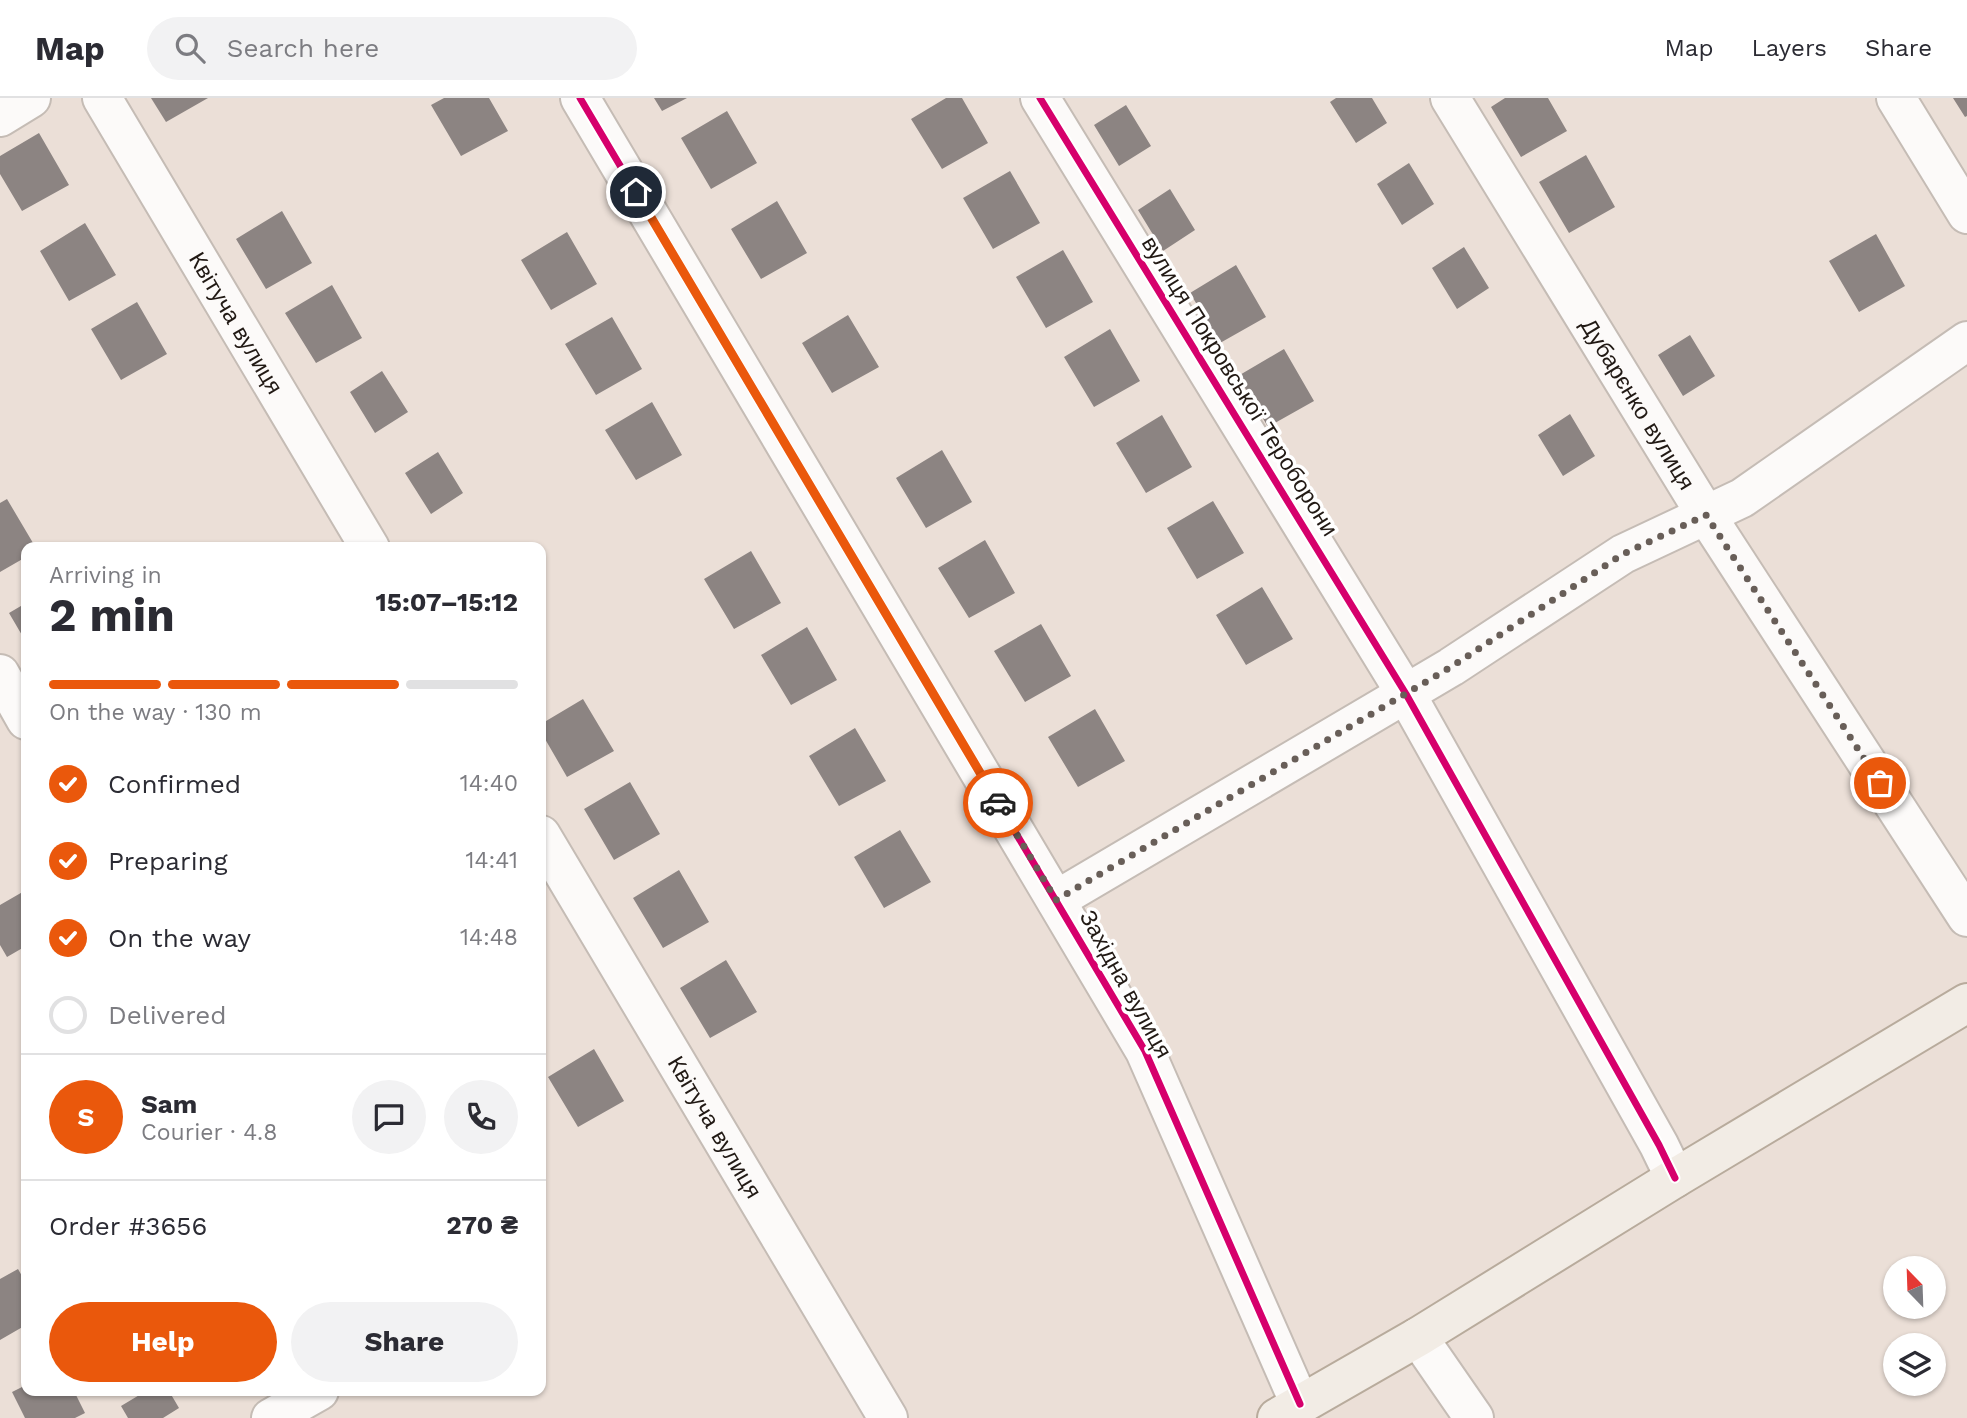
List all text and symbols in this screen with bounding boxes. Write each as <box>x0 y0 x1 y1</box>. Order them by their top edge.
search box <box>147 17 637 80</box>
text: Map <box>35 29 105 68</box>
icon: search <box>171 29 209 67</box>
text: Search here <box>227 33 379 63</box>
text: Map <box>1665 34 1713 62</box>
text: Layers <box>1751 34 1827 62</box>
text: Share <box>1865 34 1932 62</box>
pin <box>606 162 666 222</box>
icon: home <box>617 173 655 211</box>
street label: вулиця Покровської Тероборони <box>1136 231 1343 541</box>
street label: Квітуча вулиця <box>183 248 288 399</box>
street label: Дубарєнко вулиця <box>1575 314 1700 495</box>
text: Arriving in <box>49 562 162 589</box>
text: 15:07–15:12 <box>376 587 518 617</box>
text: 2 min <box>49 588 175 642</box>
text: On the way · 130 m <box>49 699 262 726</box>
pin <box>1850 753 1910 813</box>
icon: bag <box>1861 764 1899 802</box>
icon: check <box>49 765 87 803</box>
courier <box>963 768 1033 838</box>
text: Confirmed <box>108 769 241 799</box>
text: 14:40 <box>460 770 518 797</box>
icon: car <box>979 784 1017 822</box>
icon: check <box>49 842 87 880</box>
text: Preparing <box>108 846 228 876</box>
text: 14:41 <box>466 847 518 874</box>
street label: Західна вулиця <box>1074 906 1177 1063</box>
icon: check <box>49 919 87 957</box>
text: On the way <box>108 923 251 953</box>
text: 14:48 <box>460 924 518 951</box>
text: Delivered <box>108 1000 227 1030</box>
street label: Квітуча вулиця <box>662 1052 767 1203</box>
button: chat <box>352 1080 426 1154</box>
button: phone <box>444 1080 518 1154</box>
text: Sam <box>141 1089 197 1119</box>
text: S <box>78 1102 94 1132</box>
text: Courier · 4.8 <box>141 1119 277 1146</box>
text: 270 ₴ <box>446 1210 518 1240</box>
text: Order #3656 <box>49 1211 207 1241</box>
north arrow <box>1883 1256 1946 1320</box>
map controls <box>1883 1256 1946 1396</box>
button: Help <box>49 1302 277 1382</box>
button: Share <box>291 1302 518 1382</box>
button: layers <box>1883 1333 1946 1396</box>

